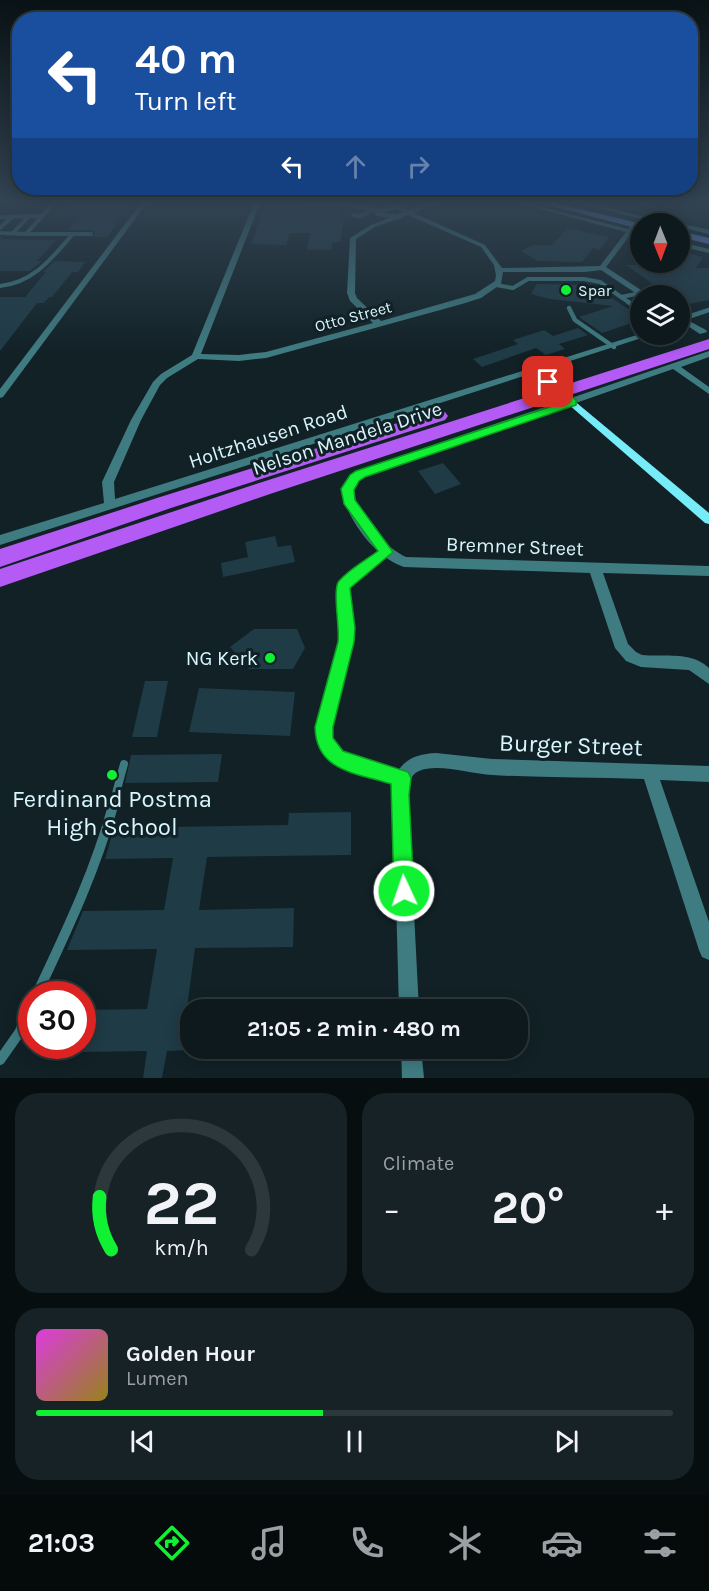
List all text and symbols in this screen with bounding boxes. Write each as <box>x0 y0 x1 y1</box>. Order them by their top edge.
text: 40 m <box>135 34 237 84</box>
icon: left <box>36 36 114 114</box>
text: Turn left <box>135 85 236 117</box>
icon: left <box>276 150 309 183</box>
icon: ahead <box>339 150 372 183</box>
icon: right <box>402 150 435 183</box>
north arrow <box>630 213 690 273</box>
map controls <box>630 213 690 345</box>
place label: Spar <box>578 281 612 300</box>
marker: Spar <box>559 283 573 297</box>
button: layers <box>630 285 690 345</box>
street label: Otto Street <box>313 297 394 336</box>
pin <box>522 356 573 407</box>
icon: arrive <box>531 365 564 398</box>
street label: Nelson Mandela Drive <box>249 397 445 480</box>
street label: Holtzhausen Road <box>186 400 351 473</box>
street label: Bremner Street <box>446 533 585 560</box>
place label: NG Kerk <box>186 647 258 670</box>
marker: NG Kerk <box>263 651 277 665</box>
street label: Burger Street <box>499 728 643 762</box>
marker: Ferdinand Postma High School <box>105 768 119 782</box>
place label: Ferdinand Postma High School <box>12 785 212 841</box>
position arrow <box>372 859 436 923</box>
speed limit sign: 30 <box>18 981 96 1059</box>
text: 21:05 · 2 min · 480 m <box>247 1016 461 1042</box>
text: Climate <box>383 1152 454 1175</box>
text: 22 <box>143 1167 219 1240</box>
text: 20° <box>491 1182 565 1234</box>
text: − <box>383 1190 400 1228</box>
text: + <box>656 1190 673 1228</box>
text: km/h <box>154 1235 208 1260</box>
text: Golden Hour <box>126 1341 255 1367</box>
text: Lumen <box>126 1367 189 1390</box>
icon: previous <box>126 1425 159 1458</box>
icon: pause <box>338 1425 371 1458</box>
icon: next <box>550 1425 583 1458</box>
icon: directions <box>151 1522 193 1564</box>
icon: music <box>248 1522 290 1564</box>
icon: phone <box>346 1522 388 1564</box>
icon: climate <box>444 1522 486 1564</box>
icon: car <box>541 1522 583 1564</box>
icon: filters <box>639 1522 681 1564</box>
text: 21:03 <box>28 1527 95 1559</box>

